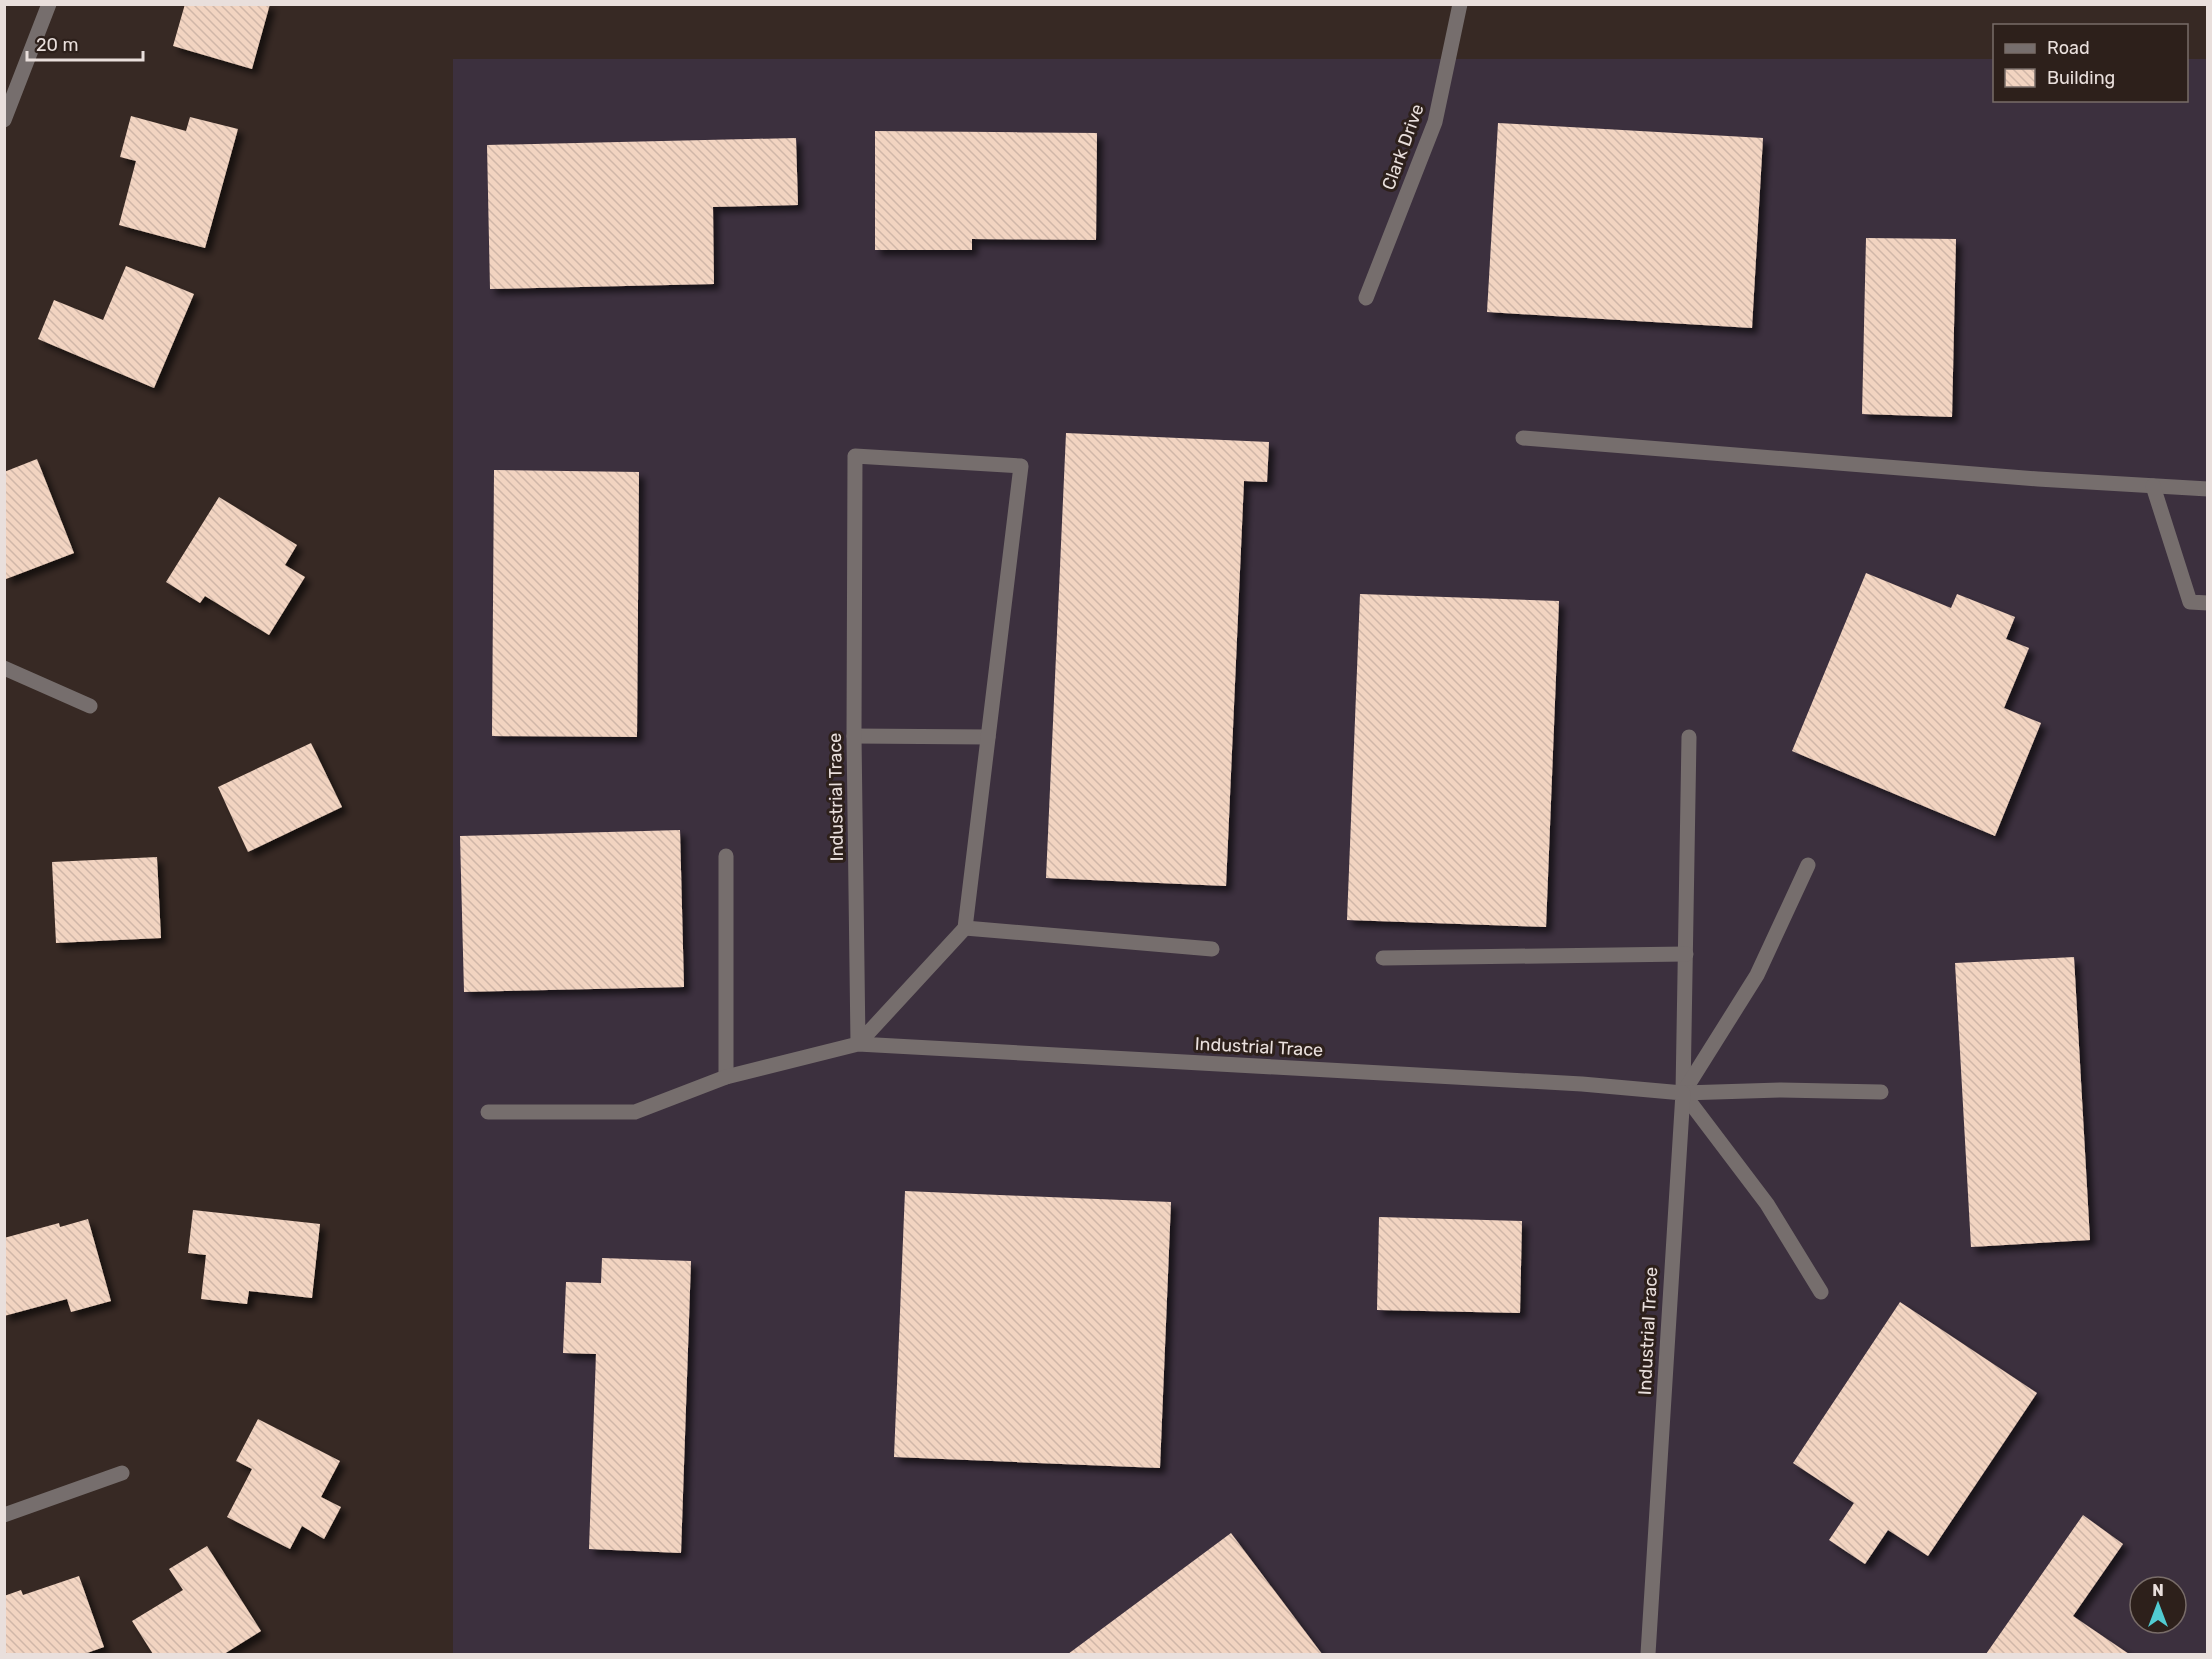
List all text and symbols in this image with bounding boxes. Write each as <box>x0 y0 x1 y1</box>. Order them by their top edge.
scale bar <box>27 24 142 62</box>
legend <box>1993 24 2188 102</box>
text: 20 m <box>36 34 78 56</box>
text: Road <box>2047 37 2090 59</box>
text: Building <box>2047 67 2115 89</box>
street label: Clark Drive <box>1377 101 1429 193</box>
street label: Industrial Trace <box>824 732 848 862</box>
street label: Industrial Trace <box>1194 1033 1324 1061</box>
street label: Industrial Trace <box>1634 1266 1662 1396</box>
north arrow <box>2128 1575 2188 1635</box>
text: N <box>2152 1581 2164 1600</box>

